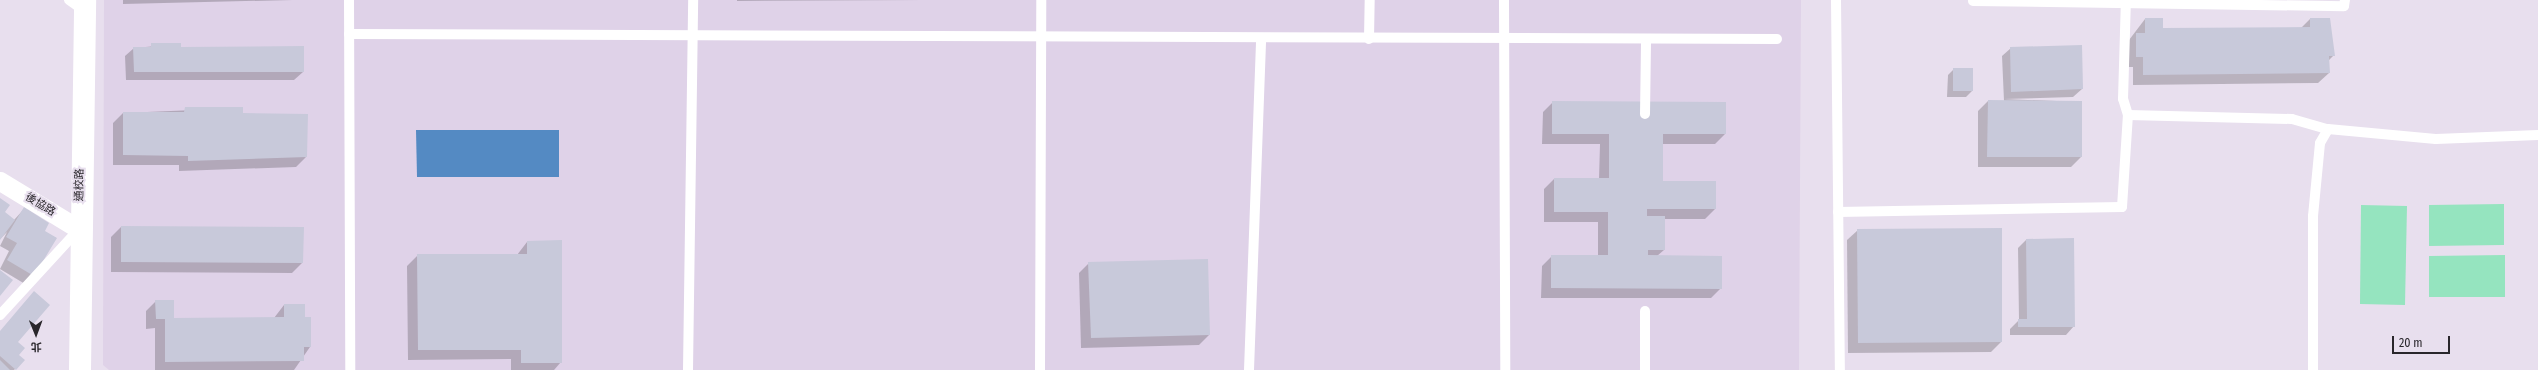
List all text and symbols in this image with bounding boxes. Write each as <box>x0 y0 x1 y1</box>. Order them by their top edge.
street label: 通校路 <box>73 168 87 202</box>
street label: 後協路 <box>22 191 58 219</box>
north arrow <box>16 314 56 354</box>
scale bar <box>2394 328 2452 354</box>
text: 20 m <box>2399 336 2423 350</box>
text: 北 <box>31 340 42 353</box>

